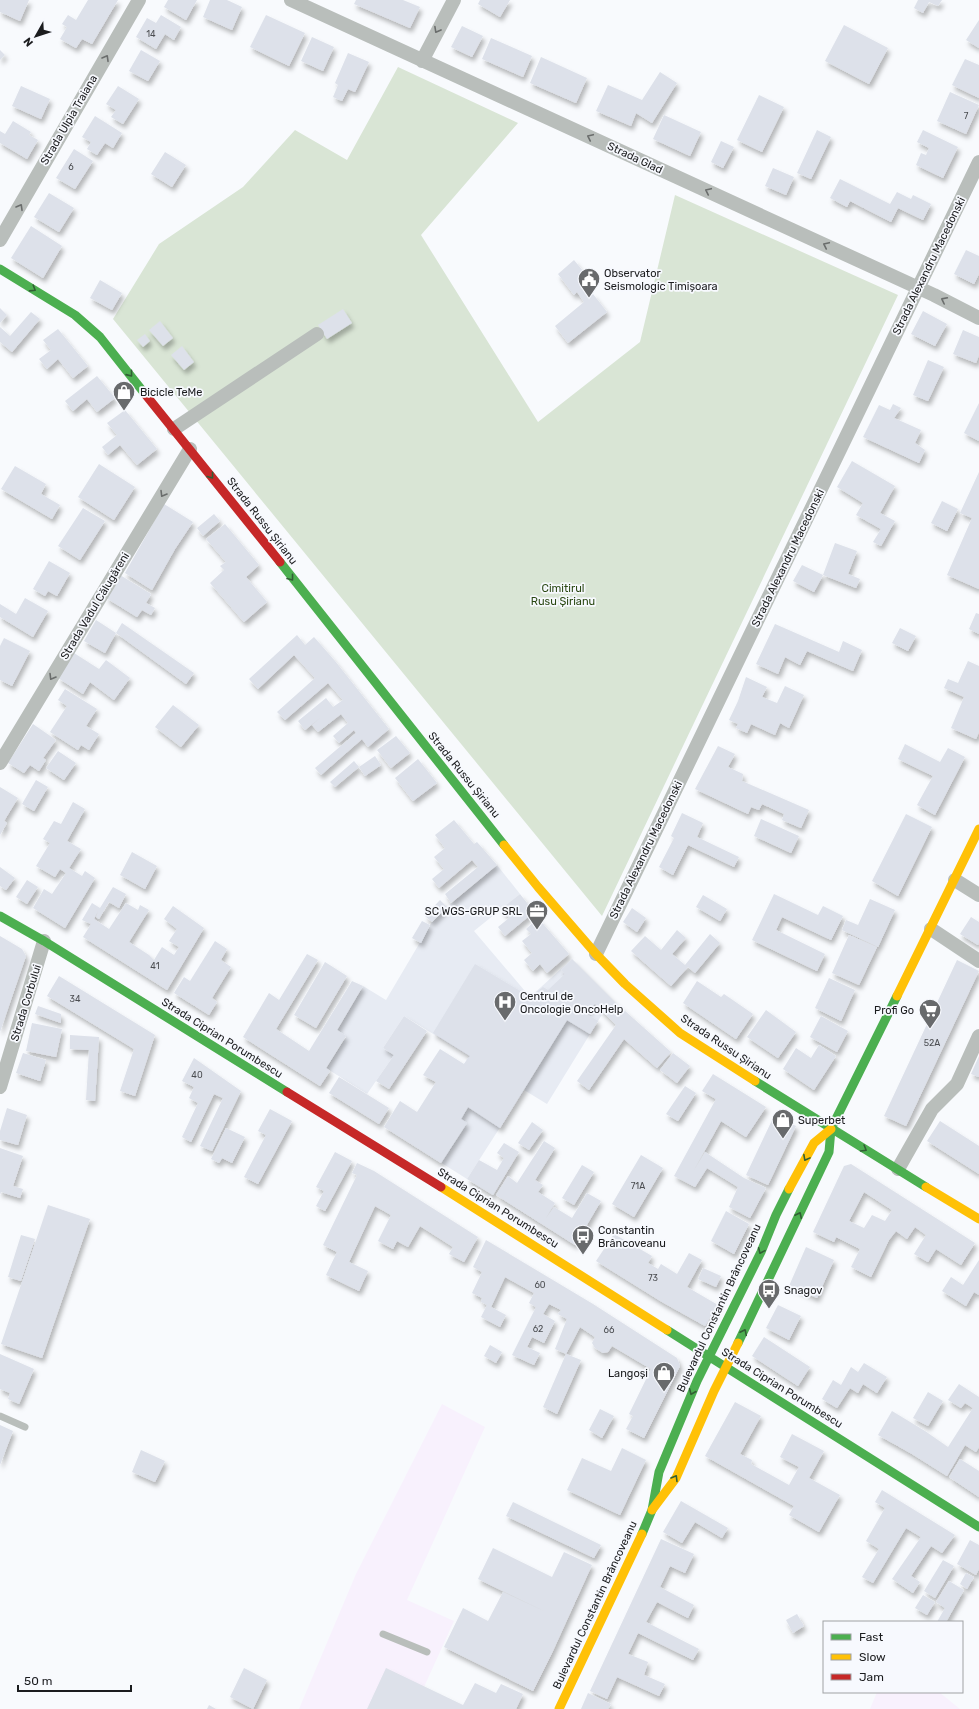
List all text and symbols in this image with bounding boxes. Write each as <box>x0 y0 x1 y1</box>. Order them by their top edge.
north arrow <box>16 16 56 56</box>
one-way arrow <box>435 26 442 33</box>
house number: 14 <box>146 29 156 39</box>
text: N <box>21 35 36 49</box>
one-way arrow <box>101 55 108 62</box>
street label: Strada Ulpia Traiana <box>38 73 100 167</box>
house number: 7 <box>964 111 969 121</box>
one-way arrow <box>586 134 594 142</box>
street label: Strada Glad <box>605 140 665 176</box>
house number: 6 <box>68 162 74 172</box>
one-way arrow <box>705 188 712 196</box>
street label: Strada Alexandru Macedonski <box>890 195 968 337</box>
one-way arrow <box>15 204 22 211</box>
one-way arrow <box>823 242 831 250</box>
public building icon: Observator Seismologic Timișoara <box>576 266 602 299</box>
place label: Observator Seismologic Timișoara <box>604 267 718 293</box>
one-way arrow <box>29 284 36 292</box>
one-way arrow <box>941 297 949 305</box>
one-way arrow <box>125 370 132 377</box>
shop icon: Bicicle TeMe <box>111 379 137 412</box>
place label: Bicicle TeMe <box>140 386 202 399</box>
one-way arrow <box>206 471 213 478</box>
street label: Strada Russu Șirianu <box>224 475 300 567</box>
street label: Strada Alexandru Macedonski <box>749 487 827 629</box>
one-way arrow <box>160 490 167 497</box>
street label: Strada Vadul Călugăreni <box>58 550 132 662</box>
one-way arrow <box>286 573 293 580</box>
park label: Cimitirul Rusu Șirianu <box>531 582 595 608</box>
one-way arrow <box>49 673 56 680</box>
street label: Strada Russu Șirianu <box>425 729 503 821</box>
street label: Strada Alexandru Macedonski <box>607 779 685 921</box>
office icon: SC WGS-GRUP SRL <box>524 898 550 931</box>
place label: SC WGS-GRUP SRL <box>425 905 522 918</box>
house number: 41 <box>150 961 160 971</box>
street label: Strada Corbului <box>8 963 44 1043</box>
hospital icon: Centrul de Oncologie OncoHelp <box>492 989 518 1022</box>
place label: Centrul de Oncologie OncoHelp <box>520 990 623 1016</box>
house number: 34 <box>70 994 81 1004</box>
street label: Strada Ciprian Porumbescu <box>159 995 285 1081</box>
supermarket icon: Profi Go <box>917 997 943 1030</box>
place label: Profi Go <box>874 1004 914 1017</box>
street label: Strada Russu Șirianu <box>678 1012 774 1082</box>
house number: 52A <box>924 1038 940 1048</box>
house number: 40 <box>191 1070 203 1080</box>
shop icon: Superbet <box>770 1107 796 1140</box>
place label: Superbet <box>798 1114 846 1127</box>
one-way arrow <box>860 1145 867 1152</box>
one-way arrow <box>803 1154 811 1161</box>
street label: Strada Ciprian Porumbescu <box>435 1165 561 1251</box>
house number: 71A <box>631 1181 645 1191</box>
one-way arrow <box>794 1212 802 1219</box>
street label: Bulevardul Constantin Brâncoveanu <box>674 1222 764 1394</box>
bus stop icon: Constantin Brâncoveanu <box>570 1223 596 1256</box>
place label: Constantin Brâncoveanu <box>598 1224 666 1250</box>
one-way arrow <box>757 1248 765 1255</box>
house number: 73 <box>648 1273 658 1283</box>
bus stop icon: Snagov <box>756 1277 782 1310</box>
house number: 60 <box>534 1280 546 1290</box>
place label: Snagov <box>784 1284 822 1297</box>
house number: 62 <box>533 1324 543 1334</box>
house number: 66 <box>604 1325 615 1335</box>
one-way arrow <box>739 1329 747 1337</box>
street label: Strada Ciprian Porumbescu <box>719 1345 845 1431</box>
shop icon: Langoși <box>651 1360 677 1393</box>
place label: Langoși <box>608 1367 648 1380</box>
one-way arrow <box>689 1387 697 1395</box>
one-way arrow <box>670 1475 677 1482</box>
street label: Bulevardul Constantin Brâncoveanu <box>550 1519 640 1691</box>
legend <box>823 1621 963 1693</box>
text: Fast <box>859 1630 883 1644</box>
text: Slow <box>859 1650 886 1664</box>
scale bar <box>18 1667 131 1693</box>
text: Jam <box>859 1670 884 1684</box>
text: 50 m <box>24 1674 52 1688</box>

